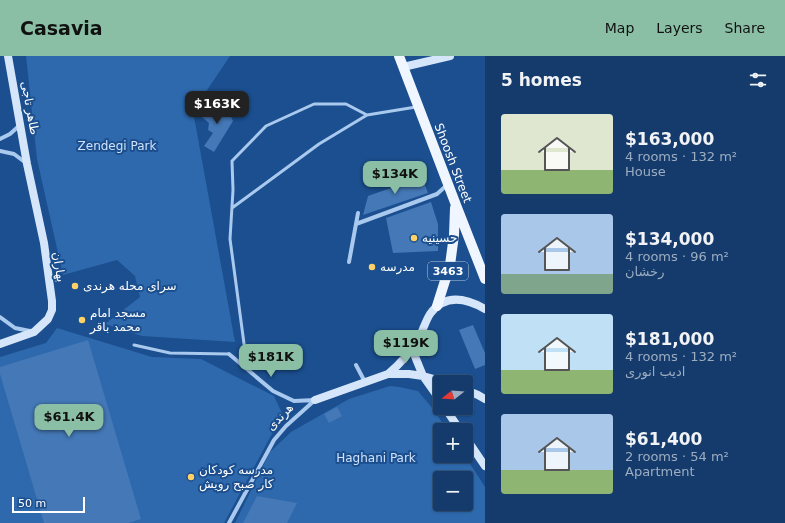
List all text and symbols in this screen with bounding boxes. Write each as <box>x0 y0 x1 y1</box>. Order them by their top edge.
text: Casavia <box>20 17 103 39</box>
text: Map <box>605 20 634 36</box>
text: Layers <box>656 20 703 36</box>
text: Share <box>725 20 765 36</box>
icon: filters <box>747 69 769 91</box>
text: 5 homes <box>501 70 582 90</box>
street label: طاهر تاجی <box>17 80 42 136</box>
pin: $163K <box>189 91 245 125</box>
text: $163K <box>194 96 240 111</box>
street label: Shoosh Street <box>431 121 475 205</box>
text: $163,000 <box>625 129 714 149</box>
icon: home <box>533 130 581 178</box>
park label: Zendegi Park <box>78 139 156 153</box>
text: 4 rooms · 132 m² <box>625 149 737 164</box>
pin: $134K <box>367 161 423 195</box>
text: House <box>625 164 666 179</box>
text: $134K <box>372 166 418 181</box>
text: $134,000 <box>625 229 714 249</box>
icon: home <box>533 230 581 278</box>
place label: حسینیه <box>422 231 457 245</box>
marker: حسینیه <box>409 233 419 243</box>
text: 4 rooms · 96 m² <box>625 249 729 264</box>
street label: بهاران <box>49 251 68 283</box>
place label: مدرسه <box>380 260 415 275</box>
marker: مدرسه <box>367 262 377 272</box>
road number: 3463 <box>428 262 468 280</box>
text: رخشان <box>625 264 664 279</box>
place label: سرای محله هرندی <box>83 279 177 294</box>
marker: سرای محله هرندی <box>70 281 80 291</box>
place label: مسجد امام محمد باقر <box>89 306 146 335</box>
marker: مسجد امام محمد باقر <box>77 315 87 325</box>
text: $181,000 <box>625 329 714 349</box>
pin: $119K <box>378 330 434 364</box>
icon: home <box>533 330 581 378</box>
text: $119K <box>383 335 429 350</box>
pin: $181K <box>243 344 299 378</box>
text: $181K <box>248 349 294 364</box>
text: 4 rooms · 132 m² <box>625 349 737 364</box>
text: ادیب انوری <box>625 364 685 379</box>
north arrow <box>433 375 473 415</box>
map controls <box>433 375 473 511</box>
street label: هرندی <box>264 401 297 434</box>
pin: $61.4K <box>36 404 102 438</box>
text: $61.4K <box>43 409 95 424</box>
button: + <box>433 423 473 463</box>
text: $61,400 <box>625 429 702 449</box>
icon: home <box>533 430 581 478</box>
text: 2 rooms · 54 m² <box>625 449 729 464</box>
park label: Haghani Park <box>336 451 416 465</box>
place label: مدرسه کودکان کار صبح رویش <box>199 463 274 492</box>
text: Apartment <box>625 464 695 479</box>
button: − <box>433 471 473 511</box>
marker: مدرسه کودکان کار صبح رویش <box>186 472 196 482</box>
scale bar <box>12 495 85 514</box>
text: 50 m <box>18 497 46 510</box>

